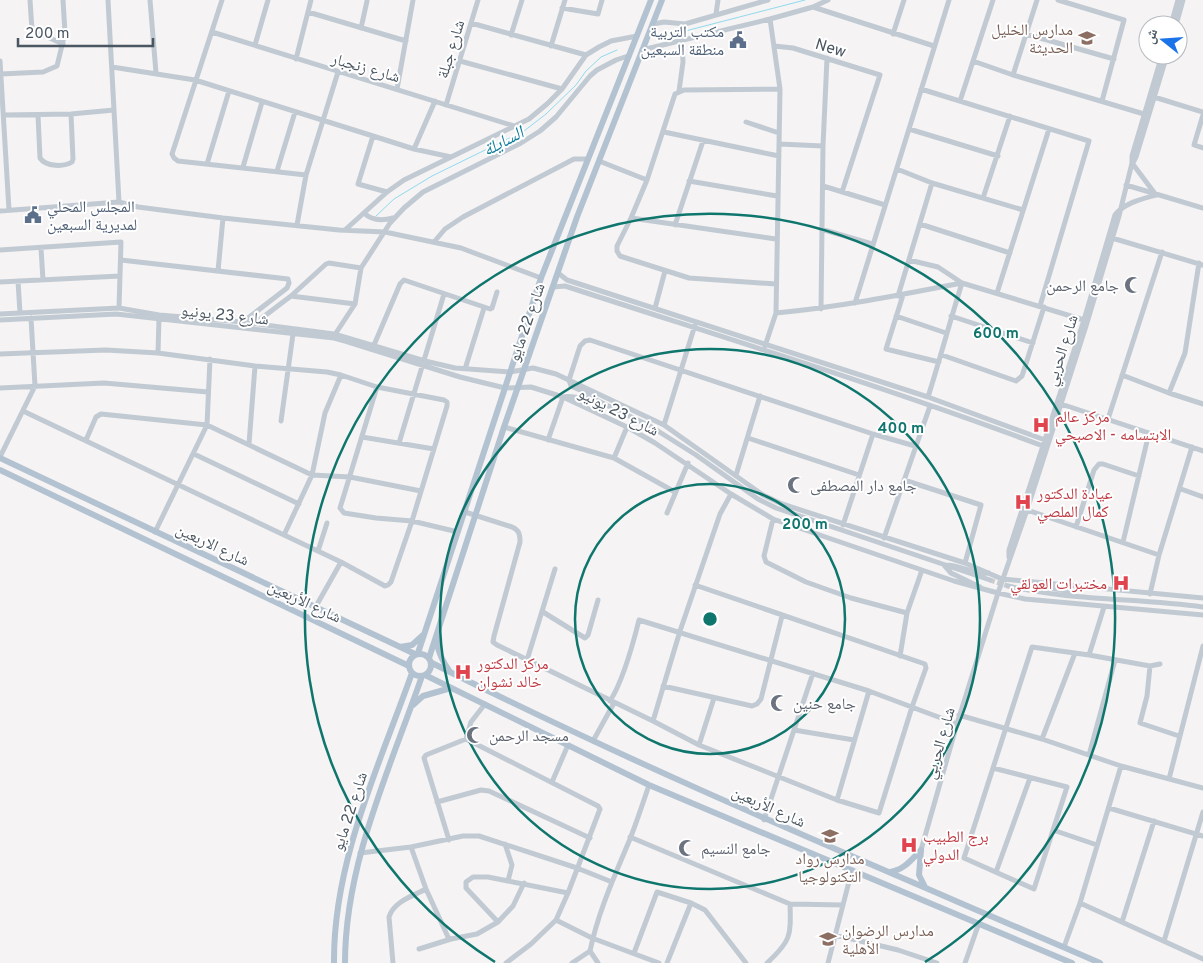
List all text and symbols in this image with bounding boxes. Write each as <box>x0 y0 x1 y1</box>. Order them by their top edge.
scale bar <box>18 15 152 47</box>
north arrow <box>1138 15 1188 65</box>
street label: شارع جبلة <box>434 18 470 81</box>
place label: مدارس الخليل الحديثة <box>991 21 1073 59</box>
place label: مكتب التربية منطقة السبعين <box>641 23 724 61</box>
text: 200 m <box>25 25 70 44</box>
text: ش <box>1142 27 1162 46</box>
school or university icon: مدارس الخليل الحديثة <box>1077 28 1097 48</box>
public building icon: مكتب التربية منطقة السبعين <box>728 30 748 50</box>
street label: New <box>813 35 848 63</box>
street label: شارع زنجبار <box>328 49 402 88</box>
water label: السايلة <box>479 121 530 163</box>
place label: المجلس المحلي لمديرية السبعين <box>47 198 137 236</box>
public building icon: المجلس المحلي لمديرية السبعين <box>23 205 43 225</box>
mosque icon: جامع الرحمن <box>1123 275 1143 295</box>
place label: جامع الرحمن <box>1046 277 1119 297</box>
street label: شارع 22 مايو <box>505 281 551 365</box>
street label: شارع 23 يونيو <box>180 301 270 331</box>
street label: شارع الحربي <box>1042 312 1085 389</box>
text: 600 m <box>973 325 1019 344</box>
street label: شارع 23 يونيو <box>574 384 662 442</box>
place label: مركز عالم الابتسامه - الاصبحي <box>1055 408 1171 447</box>
hospital icon: مركز عالم الابتسامه - الاصبحي <box>1031 415 1051 435</box>
text: 400 m <box>878 420 924 439</box>
mosque icon: جامع دار المصطفى <box>786 475 806 495</box>
place label: جامع دار المصطفى <box>810 477 917 497</box>
place label: عيادة الدكتور كمال الملصي <box>1036 485 1113 524</box>
hospital icon: عيادة الدكتور كمال الملصي <box>1013 492 1033 512</box>
text: 200 m <box>782 516 828 535</box>
street label: شارع الاربعين <box>172 520 252 571</box>
hospital icon: مختبرات العولقي <box>1111 573 1131 593</box>
place label: مختبرات العولقي <box>1010 575 1107 596</box>
street label: شارع الأربعين <box>264 577 344 628</box>
centre of rings <box>701 610 719 628</box>
place label: مركز الدكتور خالد نشوان <box>476 655 548 693</box>
hospital icon: مركز الدكتور خالد نشوان <box>453 662 473 682</box>
mosque icon: جامع حنين <box>769 693 789 713</box>
place label: جامع حنين <box>793 695 856 715</box>
street label: شارع الحربي <box>921 705 962 782</box>
mosque icon: مسجد الرحمن <box>465 725 485 745</box>
place label: مسجد الرحمن <box>489 727 569 747</box>
street label: شارع 22 مايو <box>329 770 373 854</box>
street label: شارع الأربعين <box>728 783 808 833</box>
school or university icon: مدارس رواد التكنولوجيا <box>820 826 840 846</box>
place label: برج الطبيب الدولي <box>923 828 989 867</box>
hospital icon: برج الطبيب الدولي <box>899 835 919 855</box>
mosque icon: جامع النسيم <box>677 838 697 858</box>
place label: جامع النسيم <box>701 840 771 860</box>
place label: مدارس رواد التكنولوجيا <box>796 850 864 888</box>
place label: مدارس الرضوان الأهلية <box>842 922 934 960</box>
school or university icon: مدارس الرضوان الأهلية <box>818 929 838 949</box>

